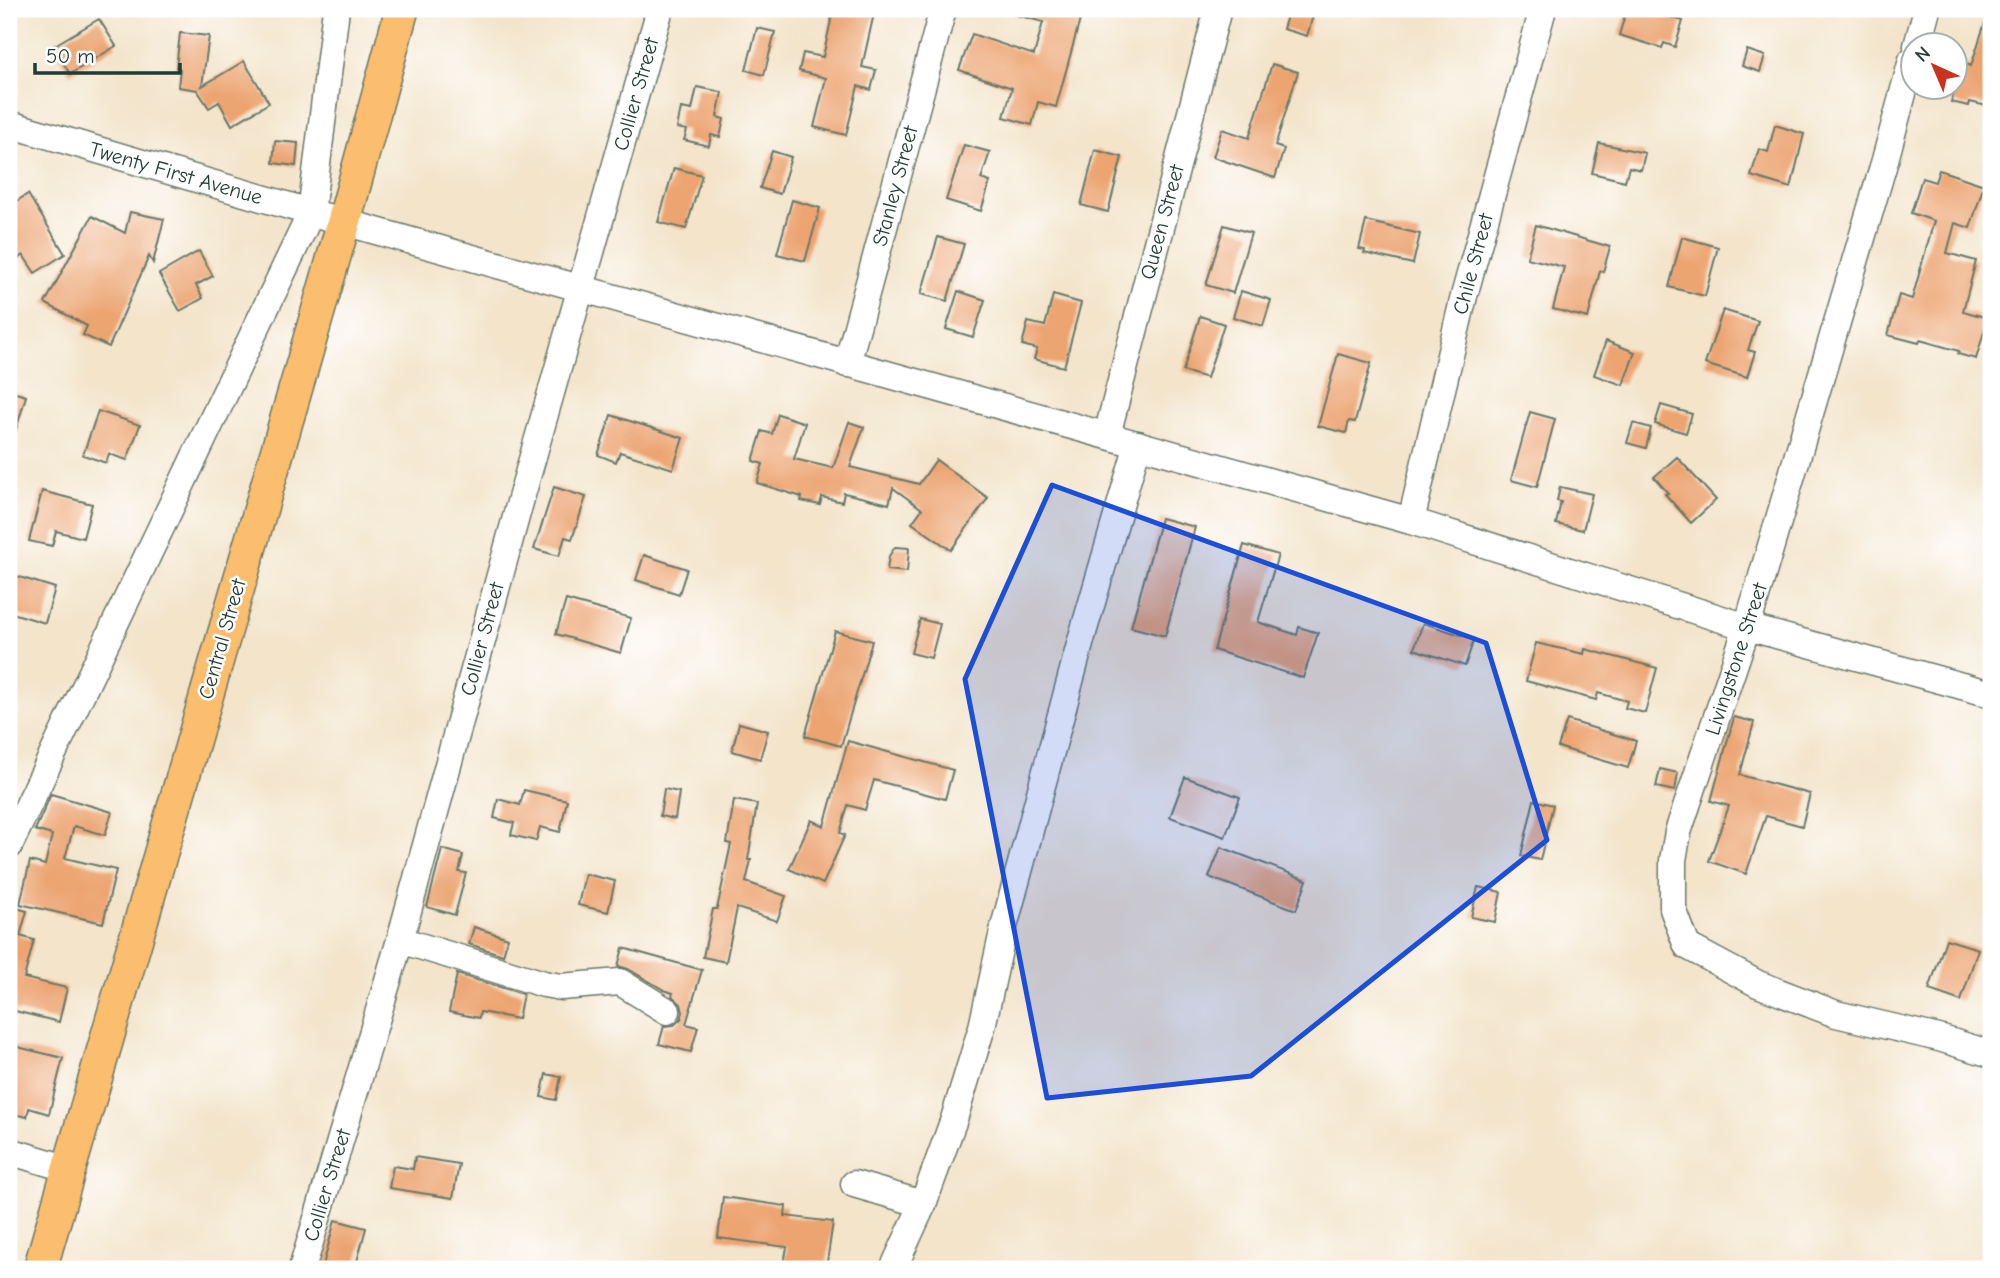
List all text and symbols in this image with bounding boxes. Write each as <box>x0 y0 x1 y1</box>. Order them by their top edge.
scale bar <box>35 32 180 76</box>
north arrow <box>1898 32 1968 102</box>
street label: Collier Street <box>608 34 664 153</box>
text: N <box>1911 42 1935 67</box>
text: 50 m <box>46 44 95 68</box>
street label: Stanley Street <box>867 122 923 249</box>
street label: Twenty First Avenue <box>87 137 265 209</box>
street label: Queen Street <box>1135 161 1189 282</box>
street label: Chile Street <box>1448 210 1498 317</box>
street label: Central Street <box>193 575 251 702</box>
street label: Collier Street <box>455 579 509 698</box>
street label: Livingstone Street <box>1700 579 1772 738</box>
street label: Collier Street <box>299 1125 356 1244</box>

